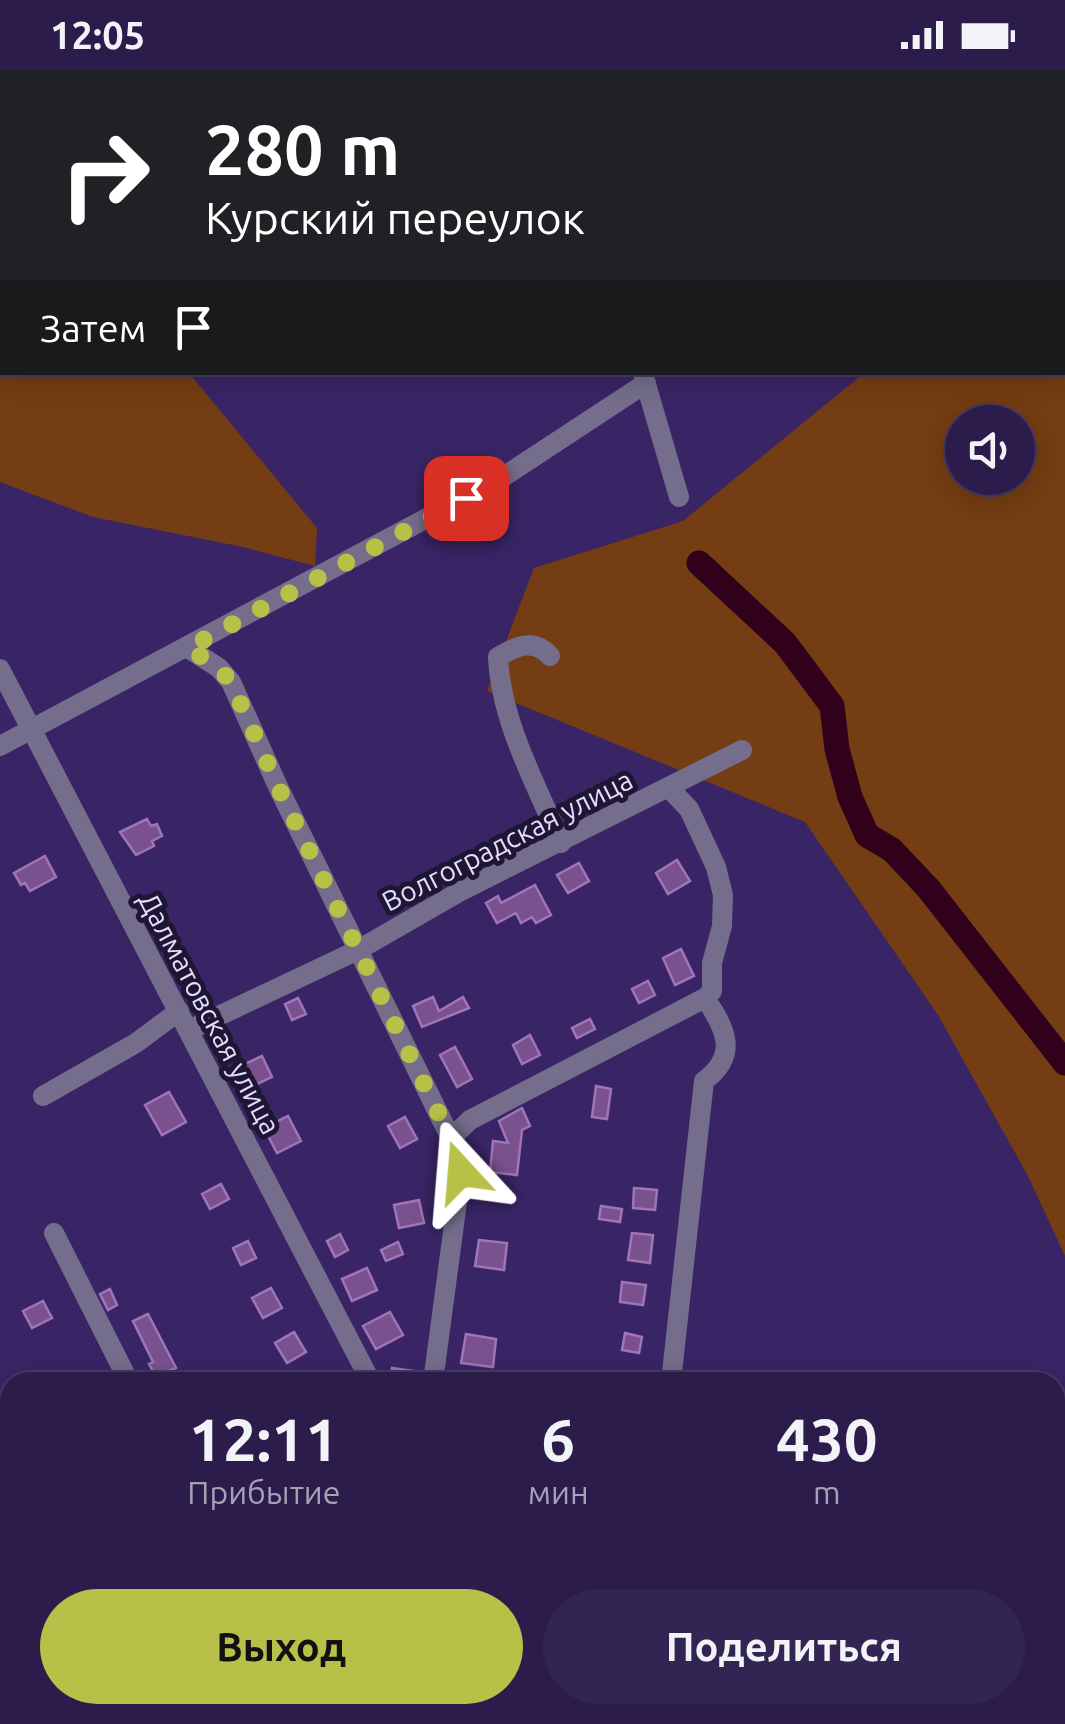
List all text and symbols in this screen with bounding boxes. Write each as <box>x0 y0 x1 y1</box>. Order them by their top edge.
text: 12:05 <box>50 14 145 56</box>
icon: right <box>40 110 170 240</box>
text: 280 m <box>205 110 400 188</box>
text: Курский переулок <box>205 192 585 243</box>
icon: arrive <box>166 300 221 355</box>
text: Затем <box>40 307 146 349</box>
map controls <box>945 405 1035 495</box>
button: sound <box>945 405 1035 495</box>
pin <box>424 456 509 541</box>
icon: arrive <box>439 471 494 526</box>
street label: Волгоградская улица <box>377 763 637 917</box>
street label: Далматовская улица <box>133 887 287 1139</box>
position arrow <box>409 1120 513 1224</box>
text: 12:11 <box>189 1405 339 1472</box>
text: 6 <box>541 1405 575 1472</box>
text: 430 <box>776 1405 878 1472</box>
text: Прибытие <box>187 1474 340 1510</box>
text: мин <box>528 1474 589 1510</box>
text: m <box>813 1474 841 1510</box>
button: Выход <box>40 1589 523 1704</box>
button: Поделиться <box>543 1589 1025 1704</box>

